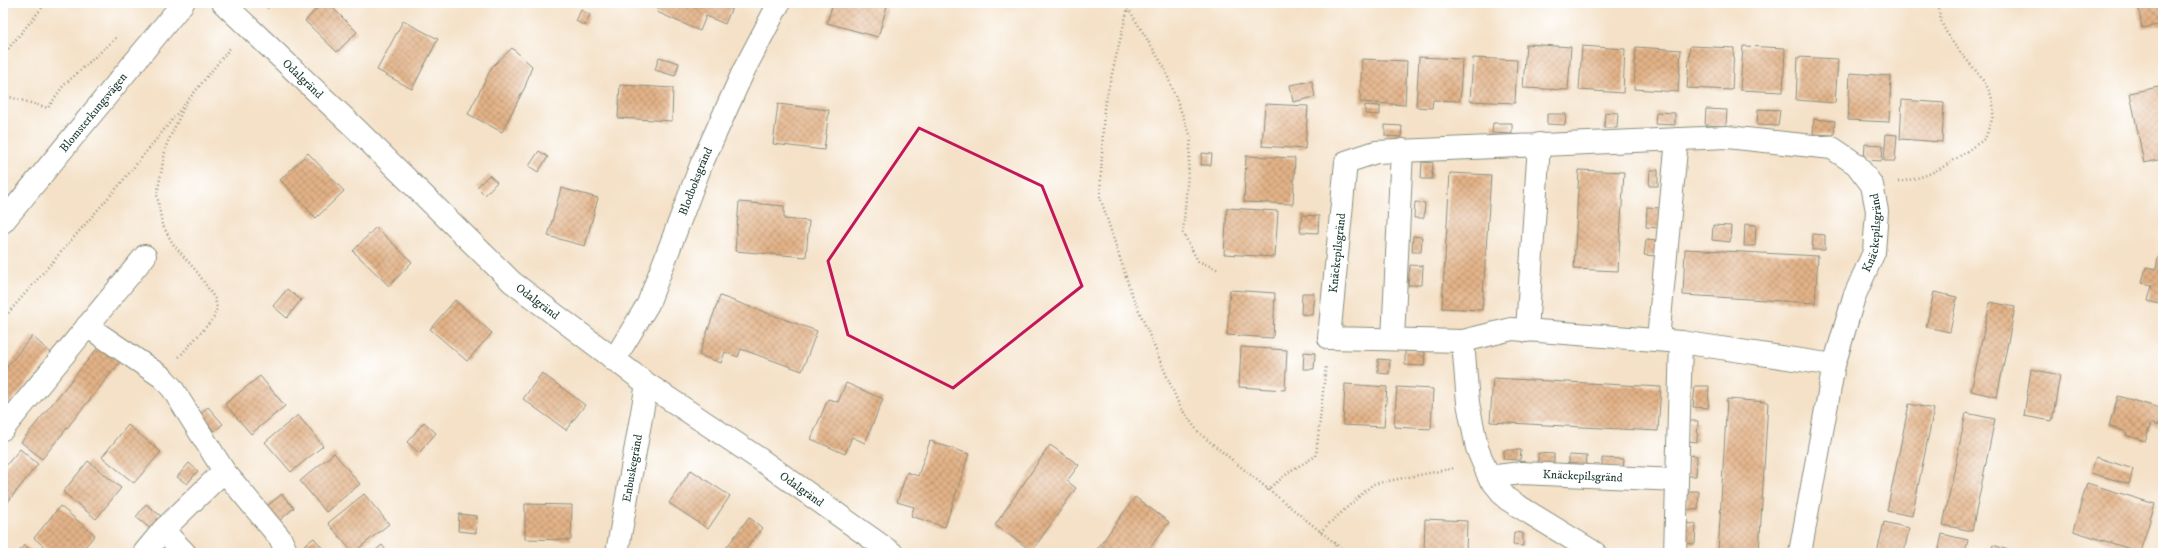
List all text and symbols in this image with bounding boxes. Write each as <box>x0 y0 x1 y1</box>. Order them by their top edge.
street label: Odalgränd <box>279 56 326 102</box>
street label: Blomsterkungsvägen <box>56 69 131 155</box>
street label: Blodboksgränd <box>675 145 716 218</box>
street label: Knäckepilsgränd <box>1859 192 1885 275</box>
street label: Knäckepilsgränd <box>1326 212 1349 294</box>
street label: Odalgränd <box>513 281 562 323</box>
street label: Enbuskegränd <box>619 433 646 504</box>
street label: Knäckepilsgränd <box>1542 467 1623 486</box>
street label: Odalgränd <box>776 469 827 510</box>

